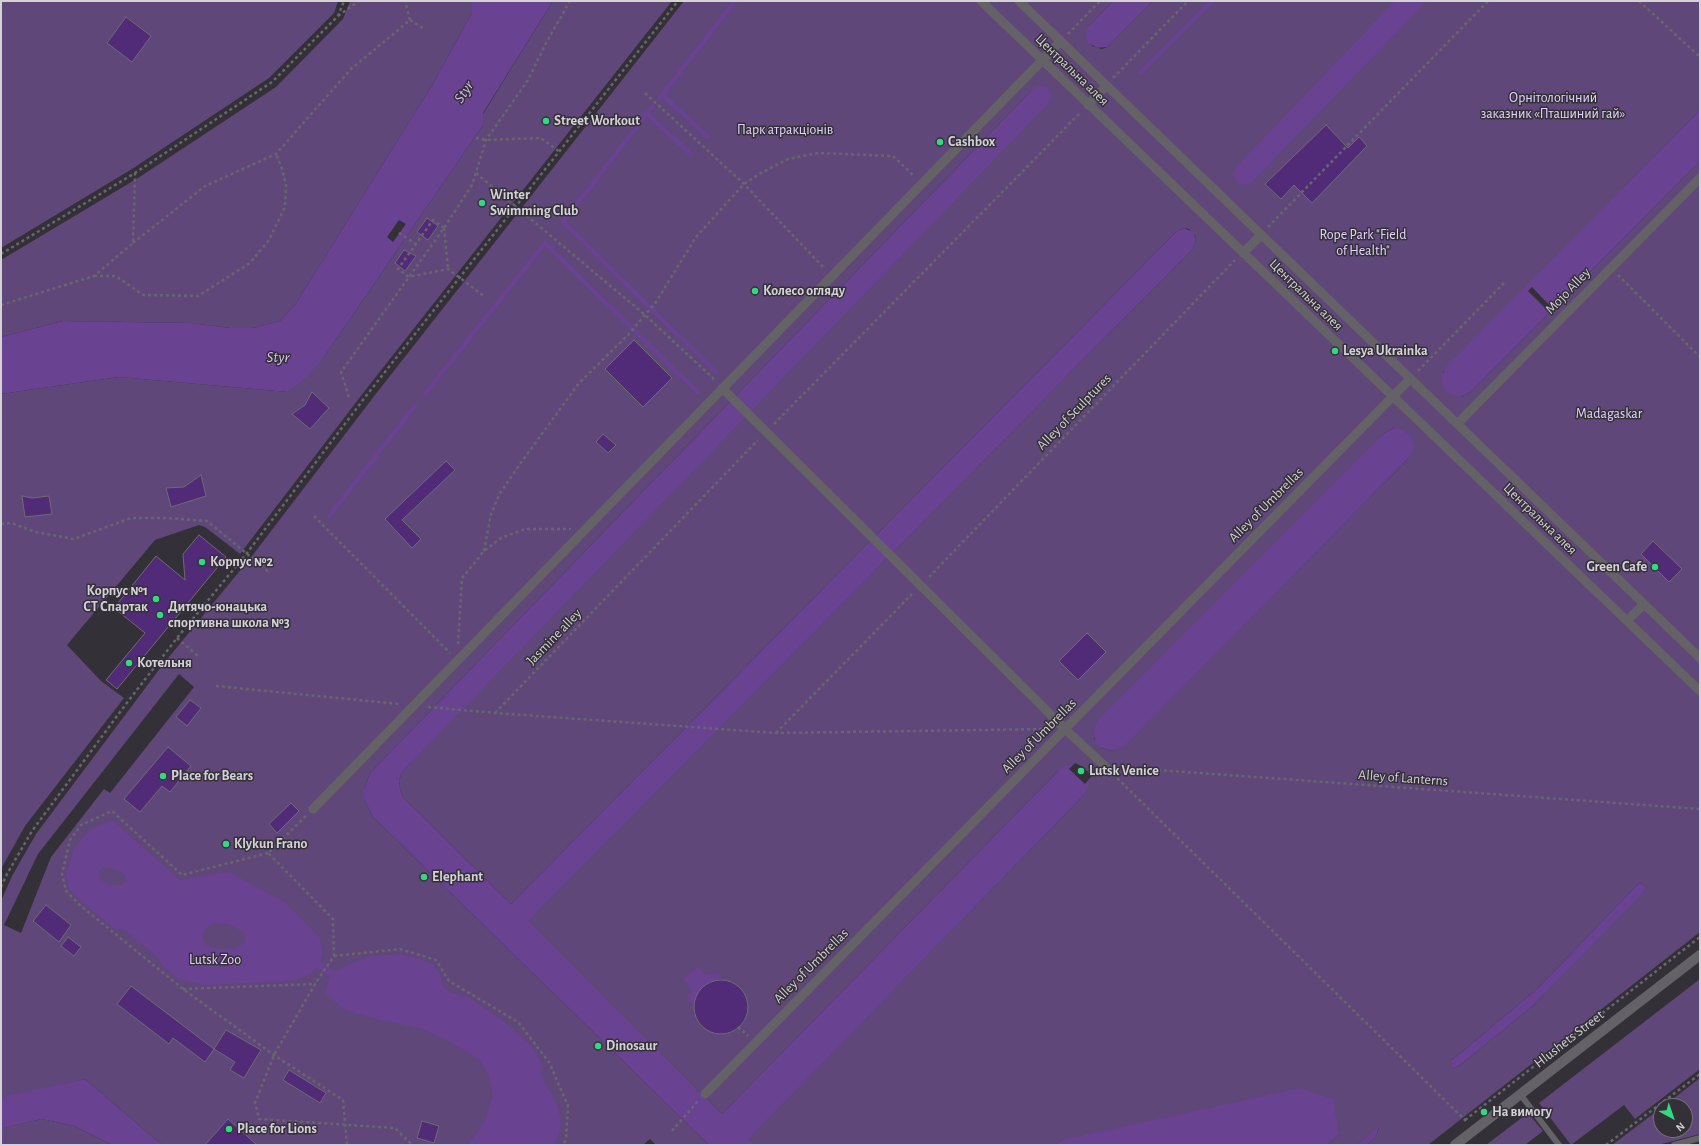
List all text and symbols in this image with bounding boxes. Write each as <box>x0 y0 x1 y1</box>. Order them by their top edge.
street label: Центральна алея <box>1032 31 1112 109</box>
water label: Styr <box>450 78 478 106</box>
park label: Орнітологічний заказник «Пташиний гай» <box>1481 90 1625 122</box>
place label: Street Workout <box>554 113 640 129</box>
marker: Street Workout <box>541 116 551 126</box>
park label: Парк атракціонів <box>737 122 833 138</box>
place label: Cashbox <box>948 134 995 150</box>
marker: Cashbox <box>935 137 945 147</box>
place label: Winter Swimming Club <box>490 187 578 220</box>
marker: Winter Swimming Club <box>477 198 487 208</box>
park label: Rope Park "Field of Health" <box>1319 227 1407 260</box>
street label: Центральна алея <box>1266 256 1346 334</box>
street label: Mojo Alley <box>1542 264 1594 318</box>
place label: Колесо огляду <box>763 283 845 299</box>
marker: Колесо огляду <box>750 286 760 296</box>
place label: Lesya Ukrainka <box>1343 343 1428 359</box>
marker: Lesya Ukrainka <box>1330 346 1340 356</box>
water label: Styr <box>267 348 289 366</box>
street label: Alley of Sculptures <box>1033 370 1115 454</box>
park label: Madagaskar <box>1576 406 1642 422</box>
street label: Alley of Umbrellas <box>1225 464 1307 546</box>
street label: Центральна алея <box>1500 480 1580 558</box>
place label: Корпус №2 <box>210 554 273 570</box>
marker: Корпус №2 <box>197 557 207 567</box>
place label: Green Cafe <box>1586 559 1647 575</box>
marker: Green Cafe <box>1650 562 1660 572</box>
place label: Корпус №1 СТ Спартак <box>83 583 148 616</box>
marker: Корпус №1 СТ Спартак <box>151 594 161 604</box>
place label: Дитячо-юнацька спортивна школа №3 <box>168 599 290 632</box>
street label: Jasmine alley <box>523 605 585 669</box>
marker: Дитячо-юнацька спортивна школа №3 <box>155 610 165 620</box>
place label: Котельня <box>137 655 192 671</box>
marker: Котельня <box>124 658 134 668</box>
street label: Alley of Umbrellas <box>998 695 1080 777</box>
place label: Lutsk Venice <box>1089 763 1159 779</box>
marker: Lutsk Venice <box>1076 766 1086 776</box>
street label: Alley of Lanterns <box>1358 766 1448 790</box>
place label: Place for Bears <box>171 768 253 784</box>
marker: Place for Bears <box>158 771 168 781</box>
place label: Klykun Frano <box>234 836 308 852</box>
marker: Klykun Frano <box>221 839 231 849</box>
place label: Elephant <box>432 869 483 885</box>
marker: Elephant <box>419 872 429 882</box>
street label: Alley of Umbrellas <box>770 925 852 1007</box>
park label: Lutsk Zoo <box>189 952 241 968</box>
street label: Hlushets Street <box>1531 1007 1607 1071</box>
place label: Dinosaur <box>606 1038 657 1054</box>
marker: Dinosaur <box>593 1041 603 1051</box>
north arrow <box>1653 1098 1693 1138</box>
place label: На вимогу <box>1492 1104 1552 1120</box>
marker: На вимогу <box>1479 1107 1489 1117</box>
text: N <box>1674 1120 1687 1133</box>
place label: Place for Lions <box>237 1121 317 1137</box>
marker: Place for Lions <box>224 1124 234 1134</box>

